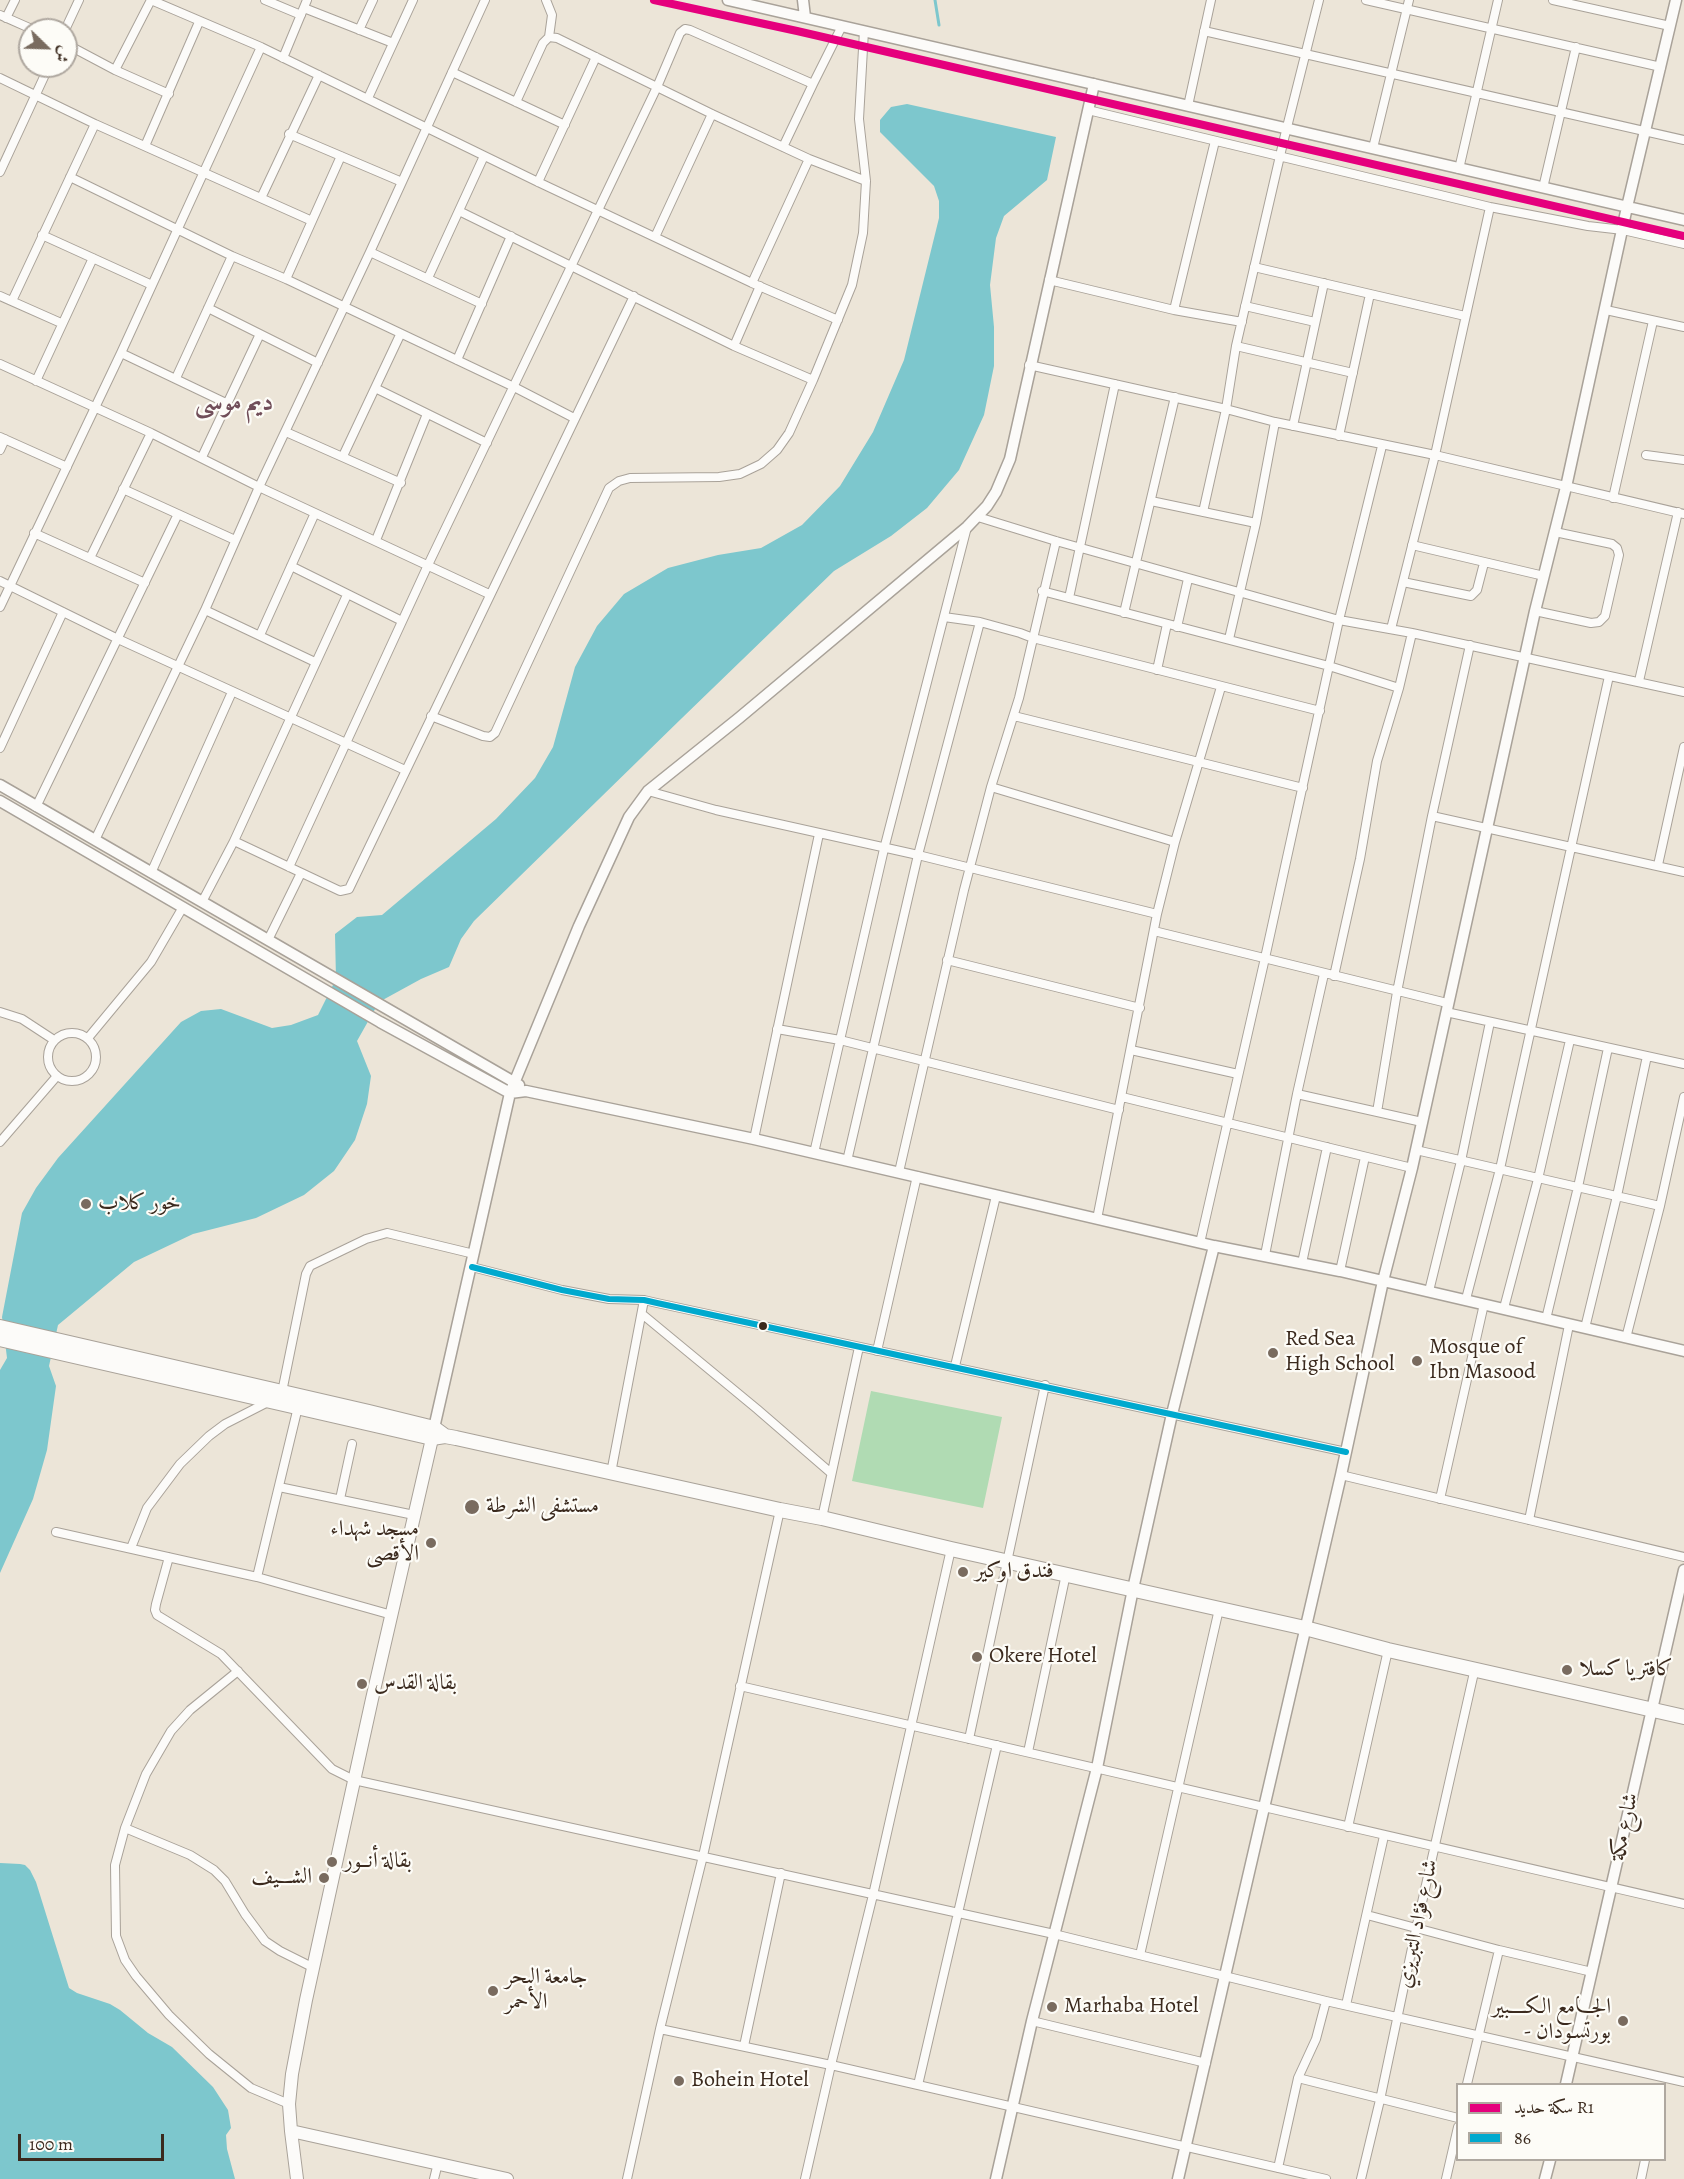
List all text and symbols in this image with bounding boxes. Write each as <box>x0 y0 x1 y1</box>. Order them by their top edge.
north arrow <box>18 18 78 78</box>
text: ش <box>50 43 76 66</box>
district label: ديم موسى <box>195 388 273 420</box>
place label: خور كلاب <box>98 1191 181 1217</box>
marker: خور كلاب <box>79 1197 93 1211</box>
unlabelled marker <box>757 1320 769 1332</box>
place label: Red Sea High School <box>1285 1327 1394 1378</box>
place label: Mosque of Ibn Masood <box>1429 1335 1536 1386</box>
marker: Red Sea High School <box>1266 1346 1280 1360</box>
marker: Mosque of Ibn Masood <box>1410 1354 1424 1368</box>
place label: مستشفى الشرطة <box>486 1494 599 1520</box>
marker: مستشفى الشرطة <box>463 1498 481 1516</box>
place label: مسجد شهداء الأقصى <box>330 1517 419 1568</box>
marker: مسجد شهداء الأقصى <box>424 1536 438 1550</box>
place label: فندق اوكير <box>975 1559 1054 1585</box>
marker: فندق اوكير <box>956 1565 970 1579</box>
place label: Okere Hotel <box>989 1644 1097 1670</box>
marker: Okere Hotel <box>970 1650 984 1664</box>
place label: كافتريا كسلا <box>1579 1657 1673 1683</box>
marker: كافتريا كسلا <box>1560 1663 1574 1677</box>
place label: بقالة القدس <box>374 1671 457 1697</box>
marker: بقالة القدس <box>355 1677 369 1691</box>
street label: شارع مكة <box>1605 1791 1645 1863</box>
place label: بقالة أنــور <box>344 1849 412 1875</box>
marker: بقالة أنــور <box>325 1855 339 1869</box>
street label: شارع فؤاد التبريزي <box>1391 1857 1445 1991</box>
place label: الشـــيف <box>251 1865 312 1891</box>
marker: الشـــيف <box>317 1871 331 1885</box>
place label: جامعة البحر الأحمر <box>505 1965 588 2017</box>
marker: جامعة البحر الأحمر <box>486 1984 500 1998</box>
place label: Marhaba Hotel <box>1064 1994 1198 2020</box>
place label: الجـــامع الكــــبير - بورتسـودان <box>1492 1995 1611 2047</box>
marker: Marhaba Hotel <box>1045 2000 1059 2014</box>
marker: الجـــامع الكــــبير - بورتسـودان <box>1616 2014 1630 2028</box>
place label: Bohein Hotel <box>691 2068 809 2094</box>
marker: Bohein Hotel <box>672 2074 686 2088</box>
legend <box>1456 2083 1666 2161</box>
text: سكة حديد R1 <box>1514 2095 1594 2119</box>
scale bar <box>21 2122 166 2160</box>
text: 86 <box>1514 2126 1531 2150</box>
text: 100 m <box>29 2132 73 2156</box>

